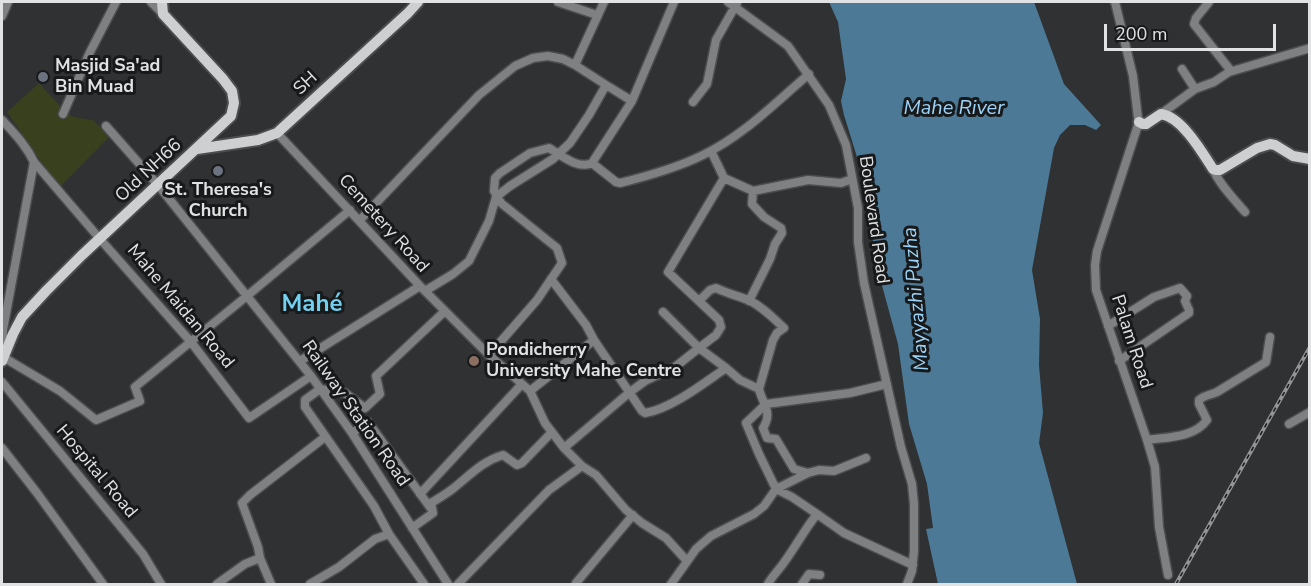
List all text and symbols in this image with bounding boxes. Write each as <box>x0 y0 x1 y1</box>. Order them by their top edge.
scale bar <box>1107 12 1280 50</box>
text: 200 m <box>1115 22 1167 46</box>
place label: Masjid Sa'ad Bin Muad <box>55 56 160 98</box>
street label: SH <box>290 68 322 100</box>
marker: Masjid Sa'ad Bin Muad <box>36 70 50 84</box>
water label: Mahe River <box>904 97 1004 121</box>
street label: Old NH66 <box>111 135 187 207</box>
street label: Boulevard Road <box>853 155 893 285</box>
marker: St. Theresa's Church <box>211 164 225 178</box>
street label: Cemetery Road <box>333 170 433 278</box>
place label: St. Theresa's Church <box>164 180 272 222</box>
water label: Mayyazhi Puzha <box>899 226 935 372</box>
street label: Mahe Maidan Road <box>122 241 238 373</box>
district label: Mahé <box>281 291 343 319</box>
street label: Palam Road <box>1106 292 1156 392</box>
street label: Railway Station Road <box>296 337 414 491</box>
place label: Pondicherry University Mahe Centre <box>486 340 681 382</box>
marker: Pondicherry University Mahe Centre <box>467 354 481 368</box>
street label: Hospital Road <box>51 421 141 523</box>

